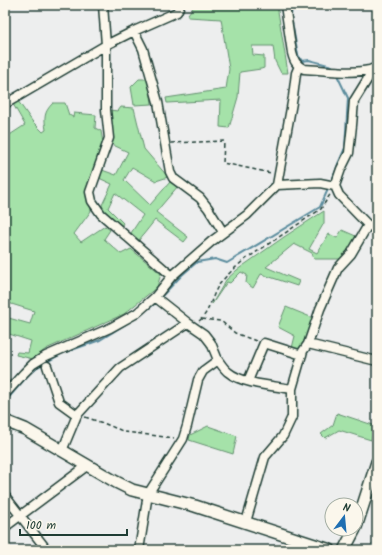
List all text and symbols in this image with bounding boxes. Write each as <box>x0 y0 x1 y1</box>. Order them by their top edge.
north arrow <box>324 497 364 537</box>
text: N <box>341 499 352 518</box>
scale bar <box>20 511 127 537</box>
text: 100 m <box>26 516 57 535</box>

